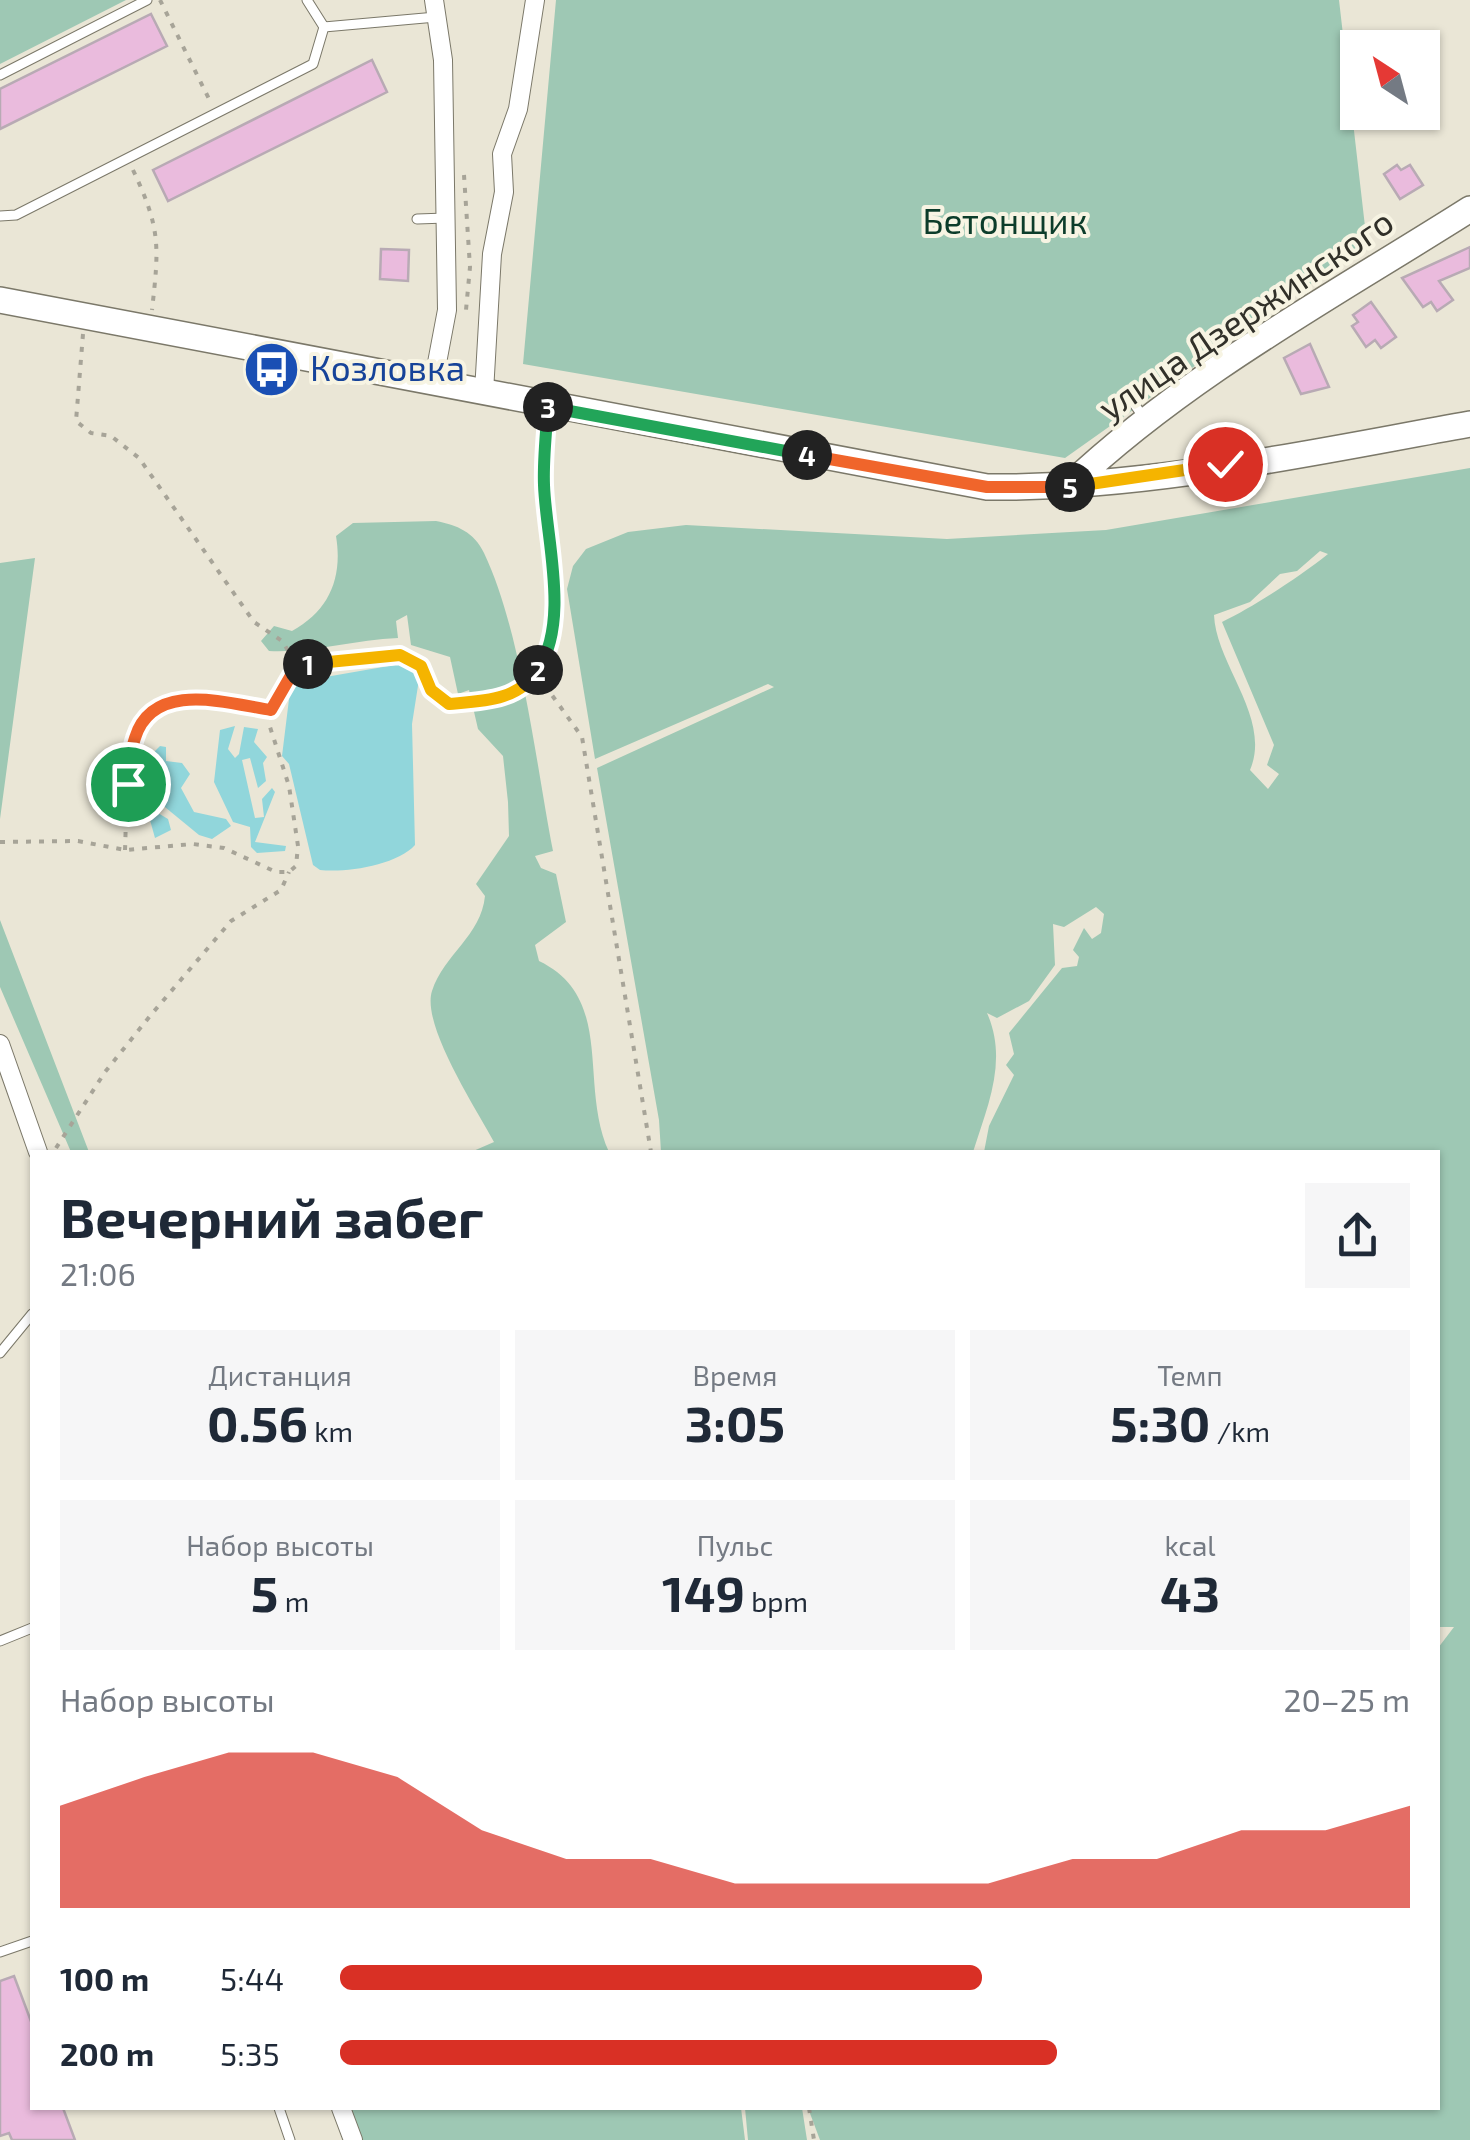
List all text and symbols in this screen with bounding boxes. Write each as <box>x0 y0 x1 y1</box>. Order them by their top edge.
north arrow <box>1340 30 1440 130</box>
map controls <box>1340 30 1440 130</box>
park label: Бетонщик <box>923 199 1087 241</box>
street label: улица Дзержинского <box>1089 199 1401 429</box>
bus stop icon: Козловка <box>241 339 301 399</box>
place label: Козловка <box>310 346 465 388</box>
pin: 3 <box>523 382 573 432</box>
text: 3 <box>540 390 556 424</box>
pin <box>1183 422 1268 507</box>
pin: 4 <box>782 430 832 480</box>
icon: check <box>1198 437 1253 492</box>
text: 4 <box>798 438 816 472</box>
pin: 5 <box>1045 462 1095 512</box>
text: 5 <box>1062 470 1078 504</box>
pin: 1 <box>283 639 333 689</box>
pin: 2 <box>513 645 563 695</box>
text: 1 <box>302 647 314 681</box>
text: 2 <box>530 653 546 687</box>
pin <box>86 742 171 827</box>
icon: arrive <box>101 757 156 812</box>
text: Вечерний забег <box>60 1183 484 1249</box>
button: share <box>1305 1183 1410 1288</box>
text: 21:06 <box>60 1254 136 1292</box>
text: Дистанция <box>208 1358 352 1392</box>
text: Время <box>693 1358 777 1392</box>
text: Темп <box>1157 1358 1223 1392</box>
text: 0.56 <box>207 1392 308 1452</box>
text: 3:05 <box>685 1392 785 1452</box>
text: 5:30 <box>1110 1392 1210 1452</box>
text: km <box>308 1414 353 1448</box>
text: /km <box>1210 1414 1270 1448</box>
text: Набор высоты <box>186 1528 374 1562</box>
text: Пульс <box>697 1528 773 1562</box>
text: kcal <box>1164 1528 1216 1562</box>
text: 5 <box>251 1562 278 1622</box>
text: 149 <box>662 1562 745 1622</box>
text: 43 <box>1160 1562 1220 1622</box>
text: m <box>278 1584 309 1618</box>
text: bpm <box>745 1584 808 1618</box>
text: Набор высоты <box>60 1680 275 1718</box>
text: 20–25 m <box>1283 1680 1410 1718</box>
text: 100 m <box>60 1959 149 1997</box>
text: 5:44 <box>220 1959 284 1997</box>
text: 200 m <box>60 2034 154 2072</box>
text: 5:35 <box>220 2034 280 2072</box>

